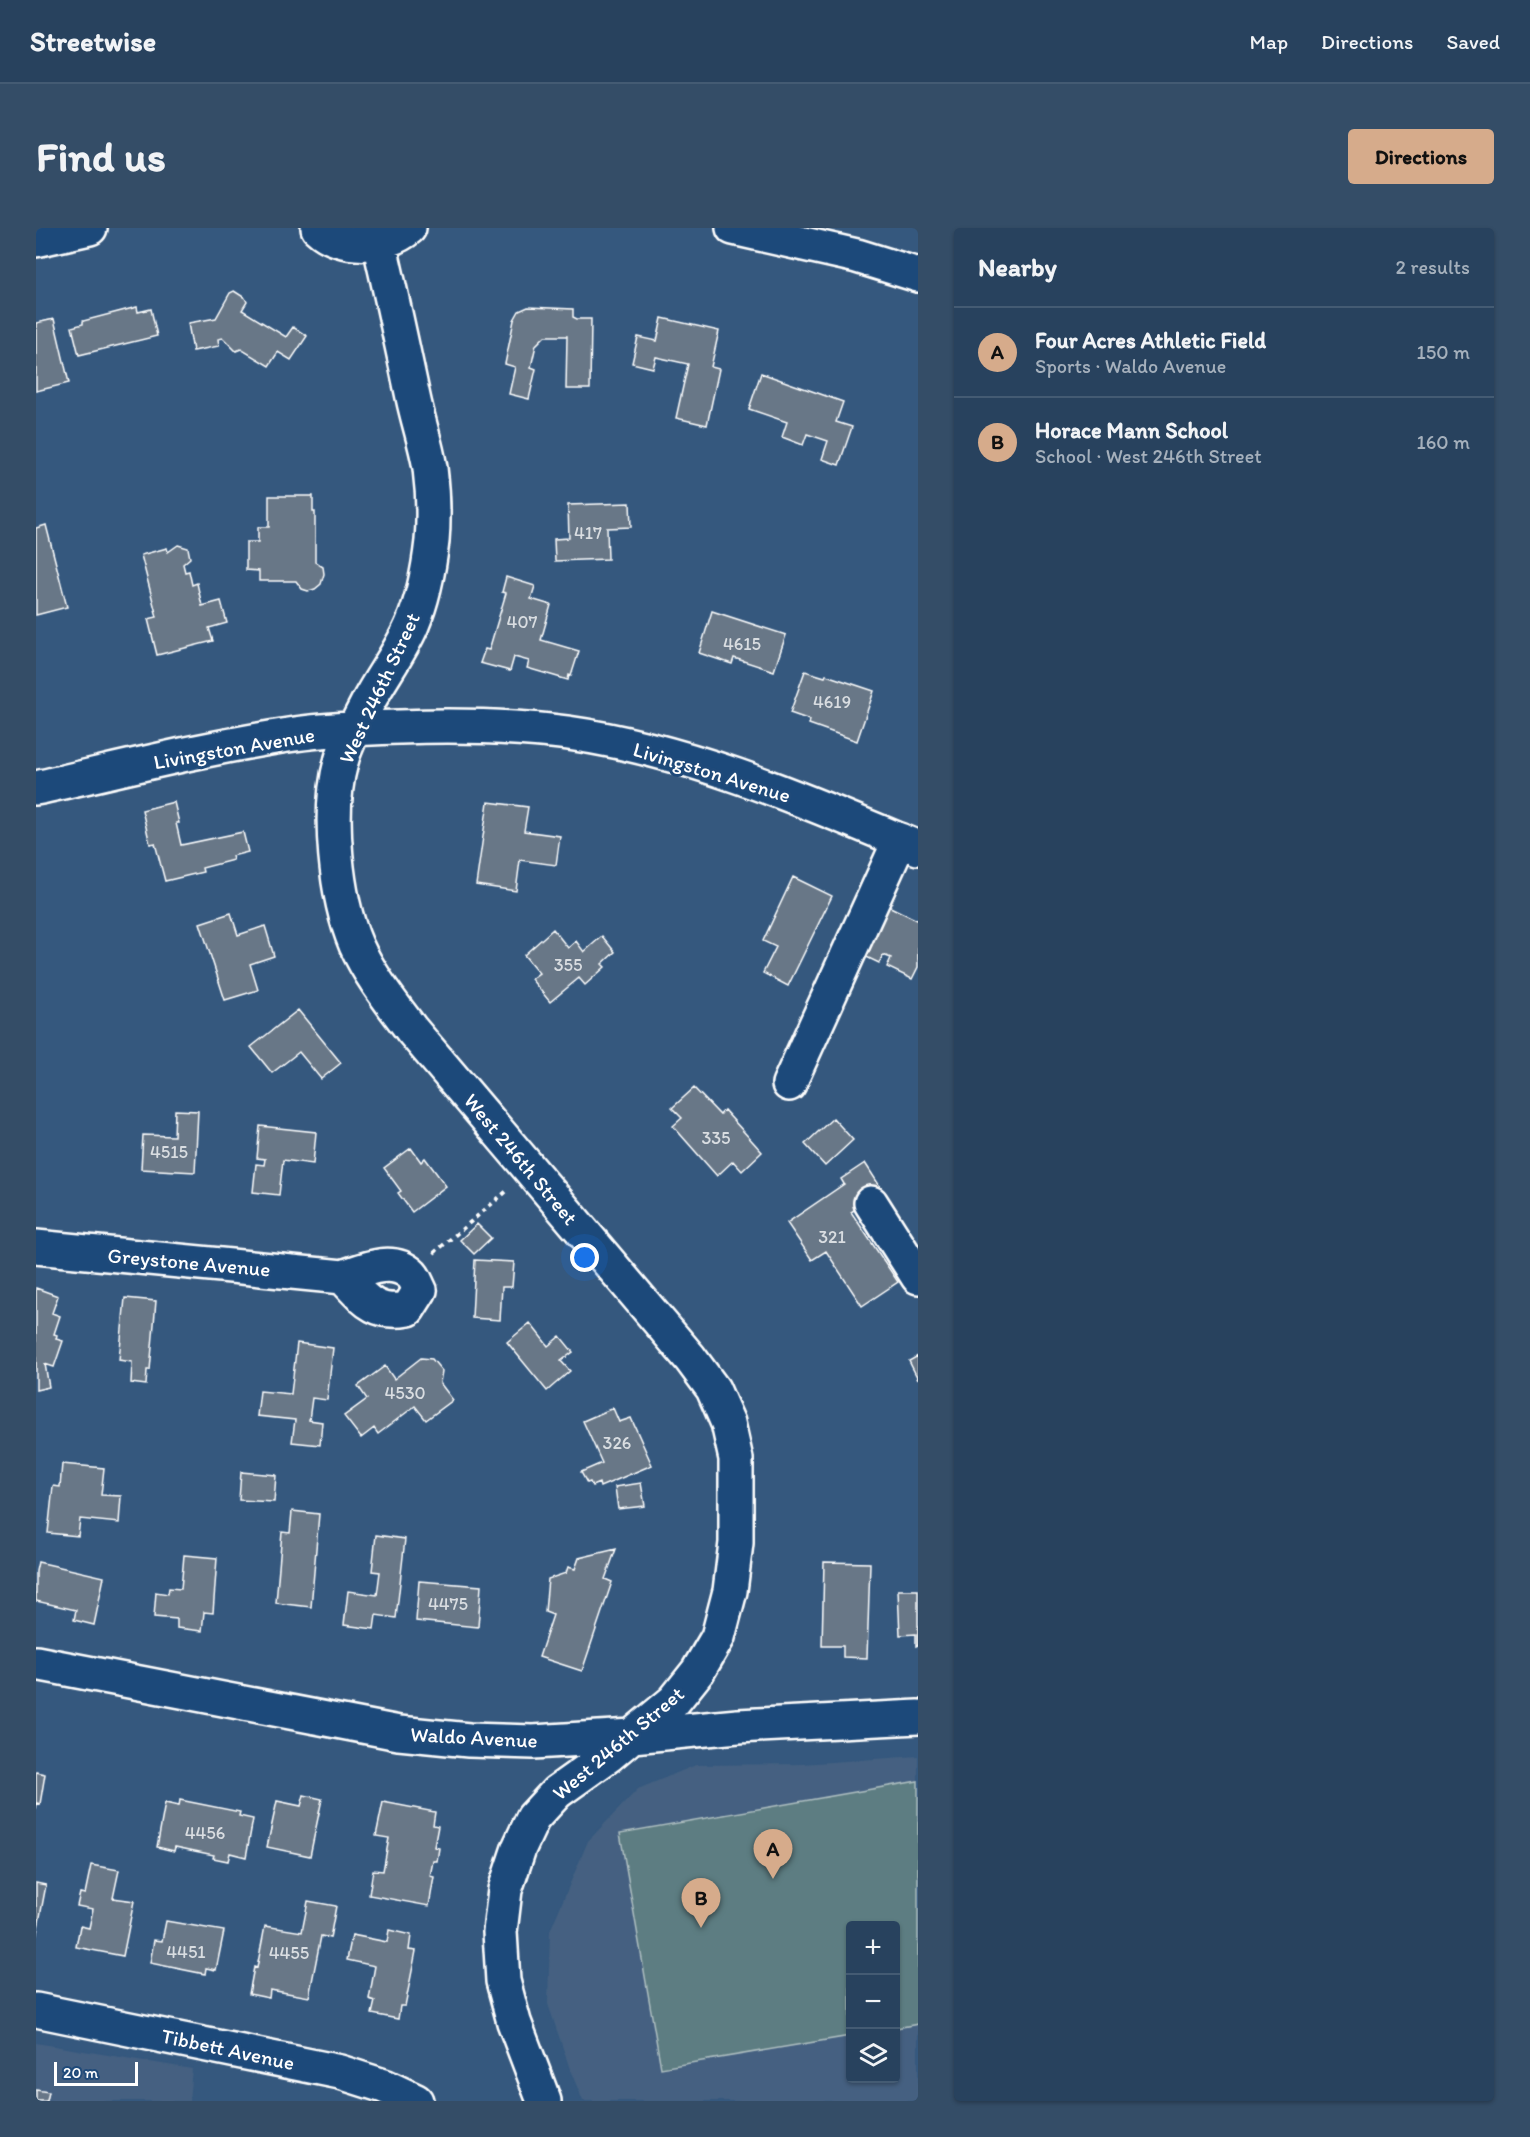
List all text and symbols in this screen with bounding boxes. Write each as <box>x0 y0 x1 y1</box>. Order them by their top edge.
text: Streetwise <box>30 24 156 58</box>
text: Map <box>1250 29 1288 54</box>
text: Directions <box>1321 29 1413 54</box>
text: Saved <box>1446 29 1500 54</box>
button: Directions <box>1348 129 1494 184</box>
text: Find us <box>36 131 166 182</box>
text: Nearby <box>978 251 1057 283</box>
text: 2 results <box>1396 255 1470 279</box>
text: Four Acres Athletic Field <box>1035 327 1266 354</box>
text: A <box>991 340 1004 364</box>
text: 150 m <box>1417 340 1470 364</box>
text: Sports · Waldo Avenue <box>1035 354 1226 378</box>
text: Horace Mann School <box>1035 417 1228 444</box>
text: B <box>991 430 1004 454</box>
text: 160 m <box>1417 430 1470 454</box>
text: School · West 246th Street <box>1035 444 1262 468</box>
house number: 417 <box>574 522 602 544</box>
street label: West 246th Street <box>333 608 425 767</box>
house number: 407 <box>507 611 537 633</box>
house number: 4615 <box>723 633 761 655</box>
house number: 4619 <box>813 691 851 713</box>
street label: Livingston Avenue <box>151 722 317 774</box>
street label: Livingston Avenue <box>630 736 794 808</box>
house number: 355 <box>554 954 582 976</box>
street label: West 246th Street <box>459 1088 583 1230</box>
house number: 335 <box>701 1127 731 1149</box>
house number: 4515 <box>150 1141 188 1163</box>
house number: 321 <box>818 1226 846 1248</box>
street label: Greystone Avenue <box>107 1242 271 1282</box>
your location <box>570 1243 599 1272</box>
house number: 4530 <box>384 1382 426 1404</box>
house number: 326 <box>603 1432 631 1454</box>
house number: 4475 <box>428 1593 468 1615</box>
street label: West 246th Street <box>547 1681 689 1805</box>
street label: Waldo Avenue <box>410 1721 538 1753</box>
house number: 4456 <box>185 1822 225 1844</box>
pin: A <box>754 1830 792 1879</box>
pin: B <box>682 1878 720 1928</box>
map controls <box>846 1921 900 2083</box>
button: + <box>846 1921 900 1975</box>
house number: 4451 <box>166 1941 206 1963</box>
house number: 4455 <box>269 1942 309 1964</box>
button: − <box>846 1975 900 2029</box>
street label: Tibbett Avenue <box>159 2023 297 2075</box>
button: layers <box>846 2029 900 2083</box>
scale bar <box>54 2059 138 2086</box>
text: 20 m <box>63 2063 98 2082</box>

